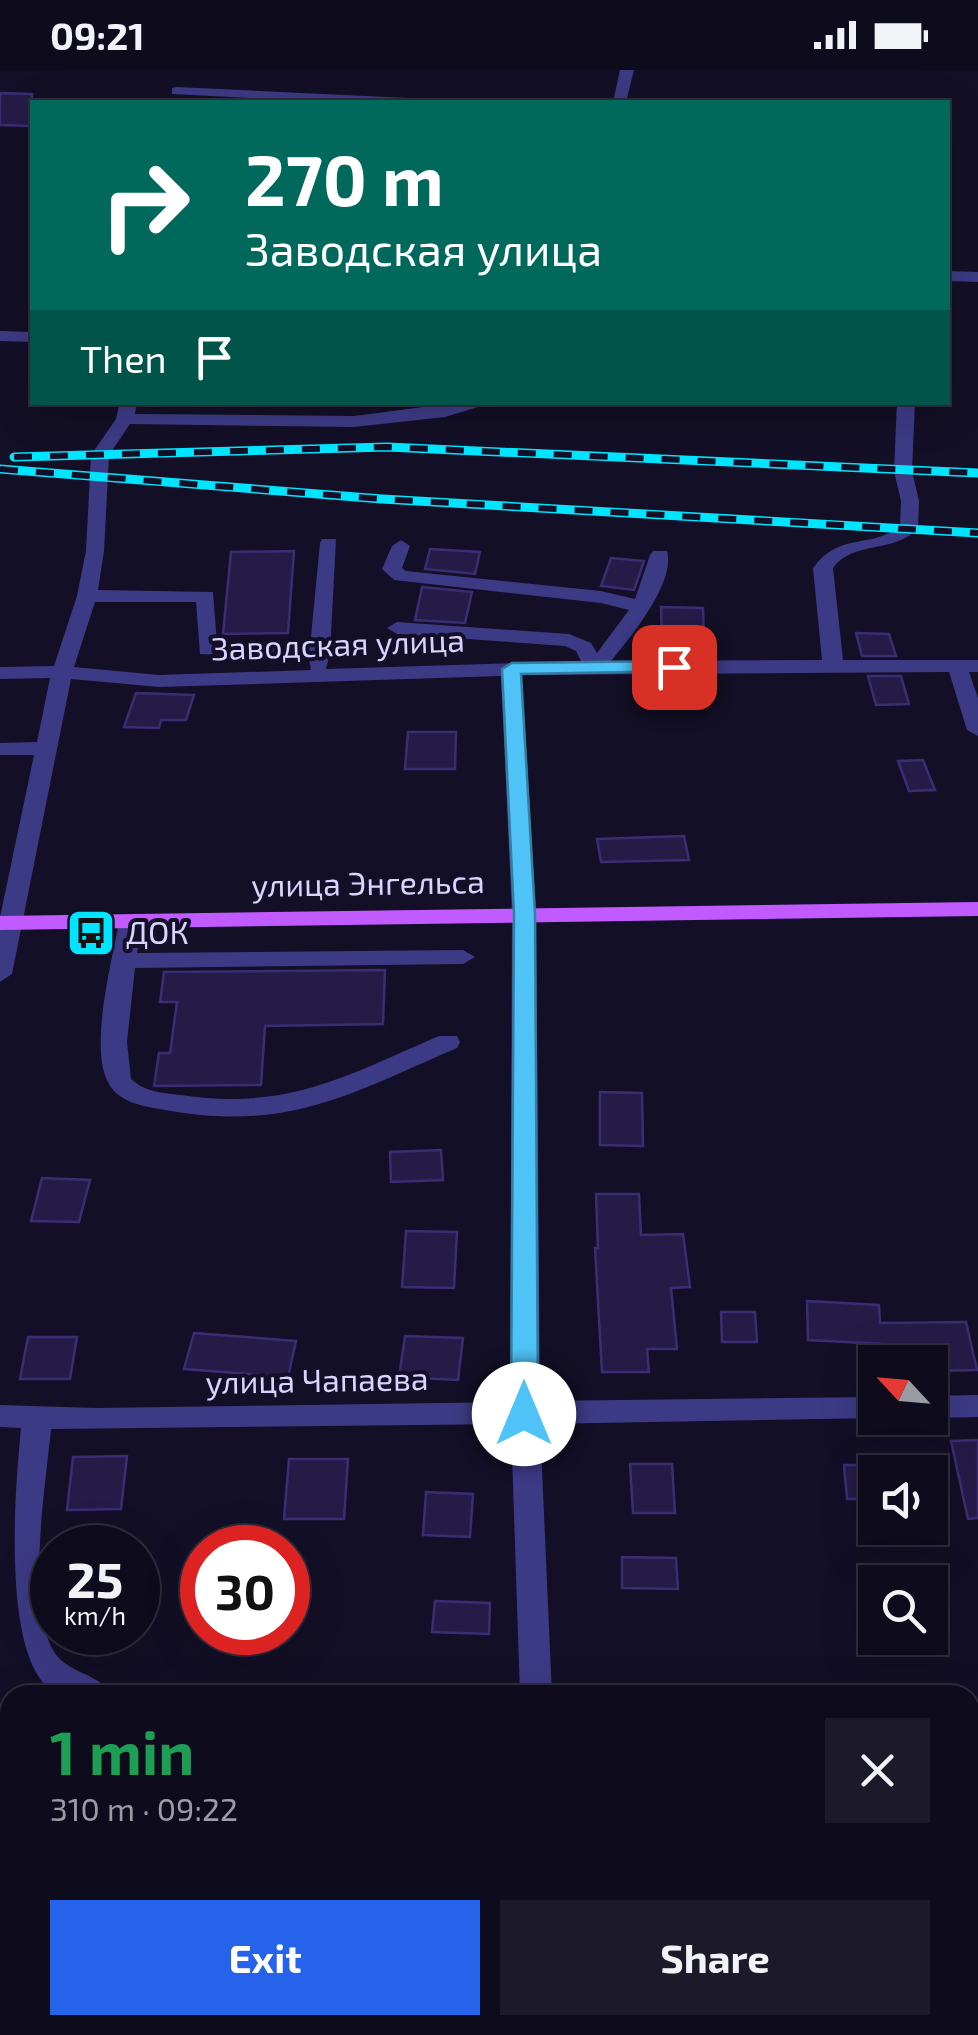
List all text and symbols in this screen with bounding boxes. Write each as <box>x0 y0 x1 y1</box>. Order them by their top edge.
text: 09:21 <box>50 12 145 58</box>
text: 270 m <box>245 136 444 220</box>
icon: right <box>80 140 210 270</box>
text: Заводская улица <box>245 221 602 275</box>
icon: arrive <box>187 330 242 385</box>
text: Then <box>80 335 167 381</box>
street label: Заводская улица <box>210 620 466 667</box>
pin <box>632 625 717 710</box>
icon: arrive <box>647 640 702 695</box>
street label: улица Энгельса <box>251 861 485 904</box>
bus stop icon: ДОК <box>65 907 117 959</box>
place label: ДОК <box>126 912 189 950</box>
north arrow <box>858 1345 948 1435</box>
map controls <box>858 1345 948 1655</box>
street label: улица Чапаева <box>205 1358 429 1401</box>
position arrow <box>472 1362 576 1466</box>
button: sound <box>858 1455 948 1545</box>
speed limit sign: 30 <box>180 1525 310 1655</box>
text: 25 <box>67 1548 123 1608</box>
button: search <box>858 1565 948 1655</box>
text: km/h <box>64 1600 126 1630</box>
text: 1 min <box>50 1715 194 1787</box>
button: close <box>825 1718 930 1823</box>
text: 310 m · 09:22 <box>50 1789 238 1827</box>
button: Exit <box>50 1900 480 2015</box>
button: Share <box>500 1900 930 2015</box>

